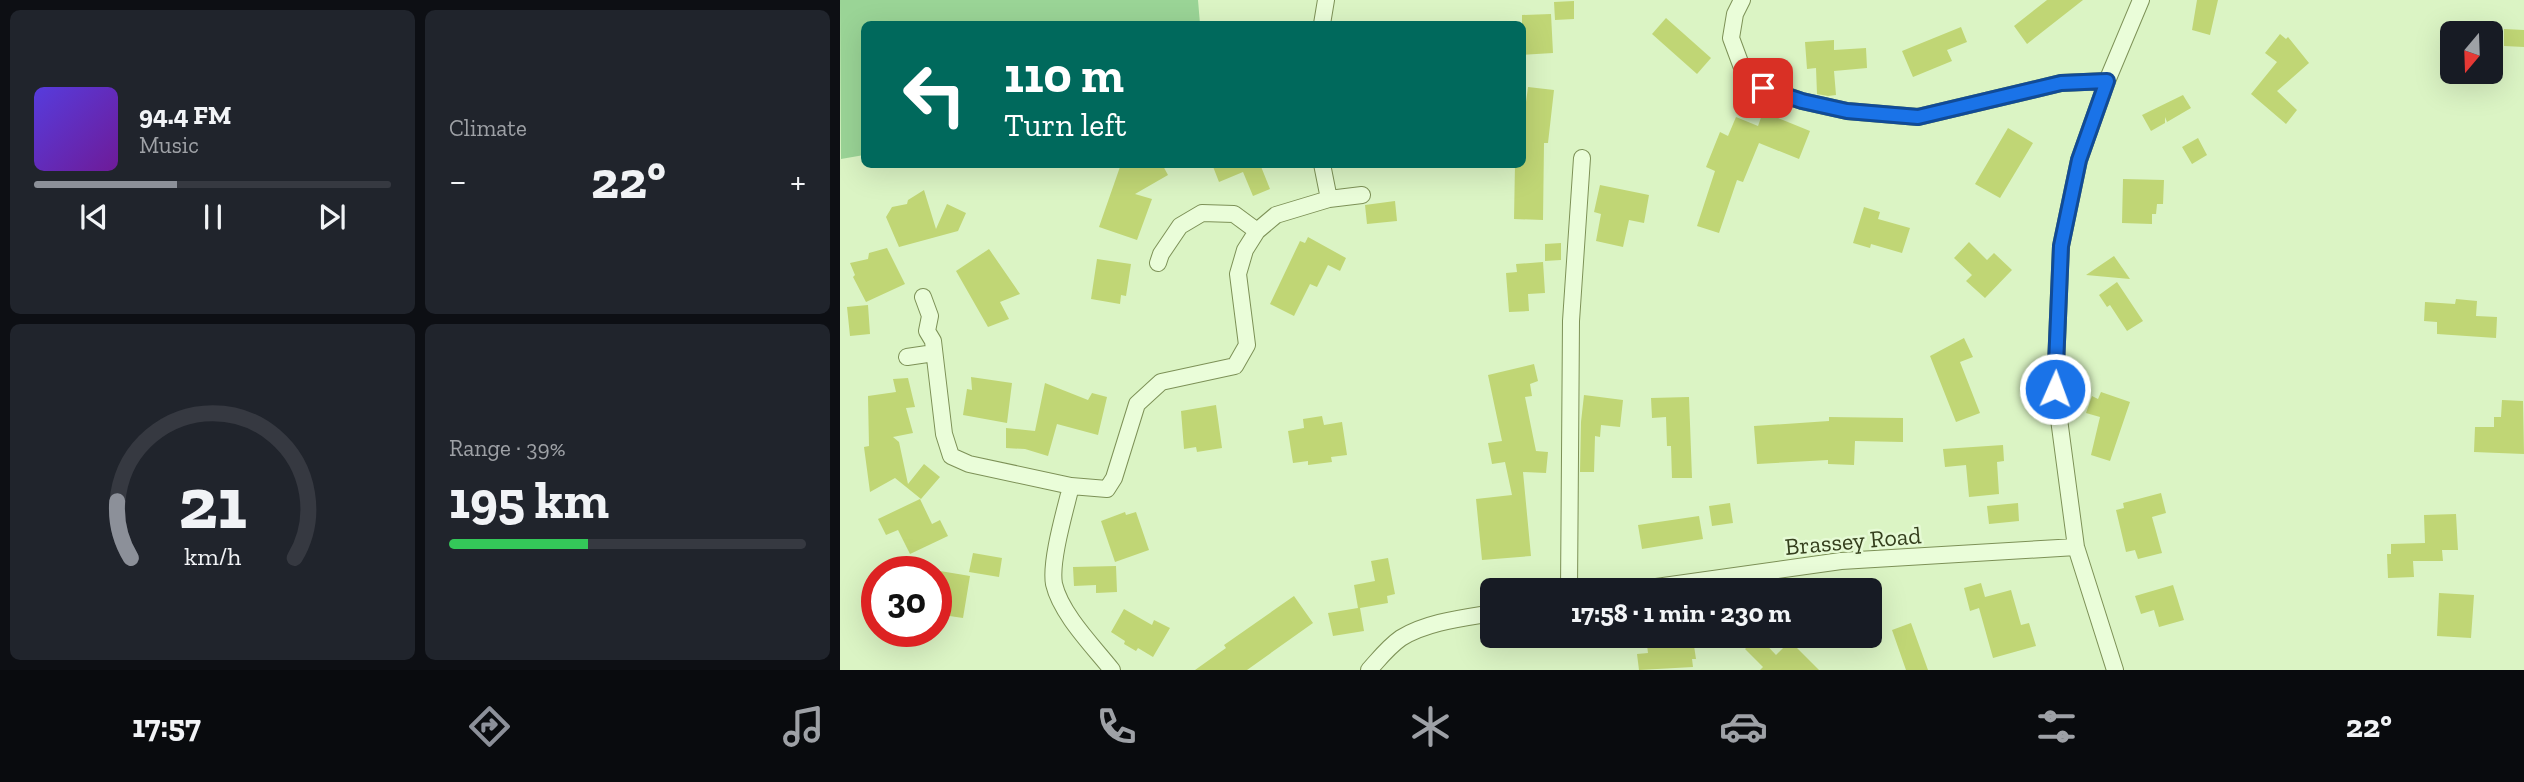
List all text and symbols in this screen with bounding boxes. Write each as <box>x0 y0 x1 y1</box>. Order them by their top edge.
north arrow <box>2440 21 2502 84</box>
map controls <box>2440 21 2503 84</box>
text: 110 m <box>1004 46 1124 105</box>
icon: left <box>889 49 980 140</box>
pin <box>1733 58 1793 118</box>
icon: arrive <box>1744 69 1782 107</box>
text: 94.4 FM <box>139 99 231 131</box>
text: Turn left <box>1004 106 1126 144</box>
text: Climate <box>449 114 527 142</box>
text: Music <box>139 131 199 159</box>
text: 22° <box>591 149 666 211</box>
text: − <box>449 158 467 204</box>
text: + <box>790 158 806 204</box>
icon: previous <box>75 198 113 236</box>
icon: pause <box>194 198 232 236</box>
icon: next <box>313 198 351 236</box>
position arrow <box>2018 352 2092 426</box>
text: Range · 39% <box>449 434 566 462</box>
text: 21 <box>178 459 247 547</box>
text: 195 km <box>449 469 609 531</box>
street label: Brassey Road <box>1784 520 1922 561</box>
text: km/h <box>184 541 241 571</box>
speed limit sign: 30 <box>861 556 952 647</box>
text: 17:58 · 1 min · 230 m <box>1571 597 1791 629</box>
icon: directions <box>465 702 514 751</box>
icon: music <box>779 702 828 751</box>
icon: phone <box>1092 702 1141 751</box>
icon: climate <box>1406 702 1455 751</box>
icon: car <box>1719 702 1768 751</box>
icon: filters <box>2032 702 2081 751</box>
text: 17:57 <box>132 707 201 745</box>
text: 22° <box>2346 707 2392 745</box>

